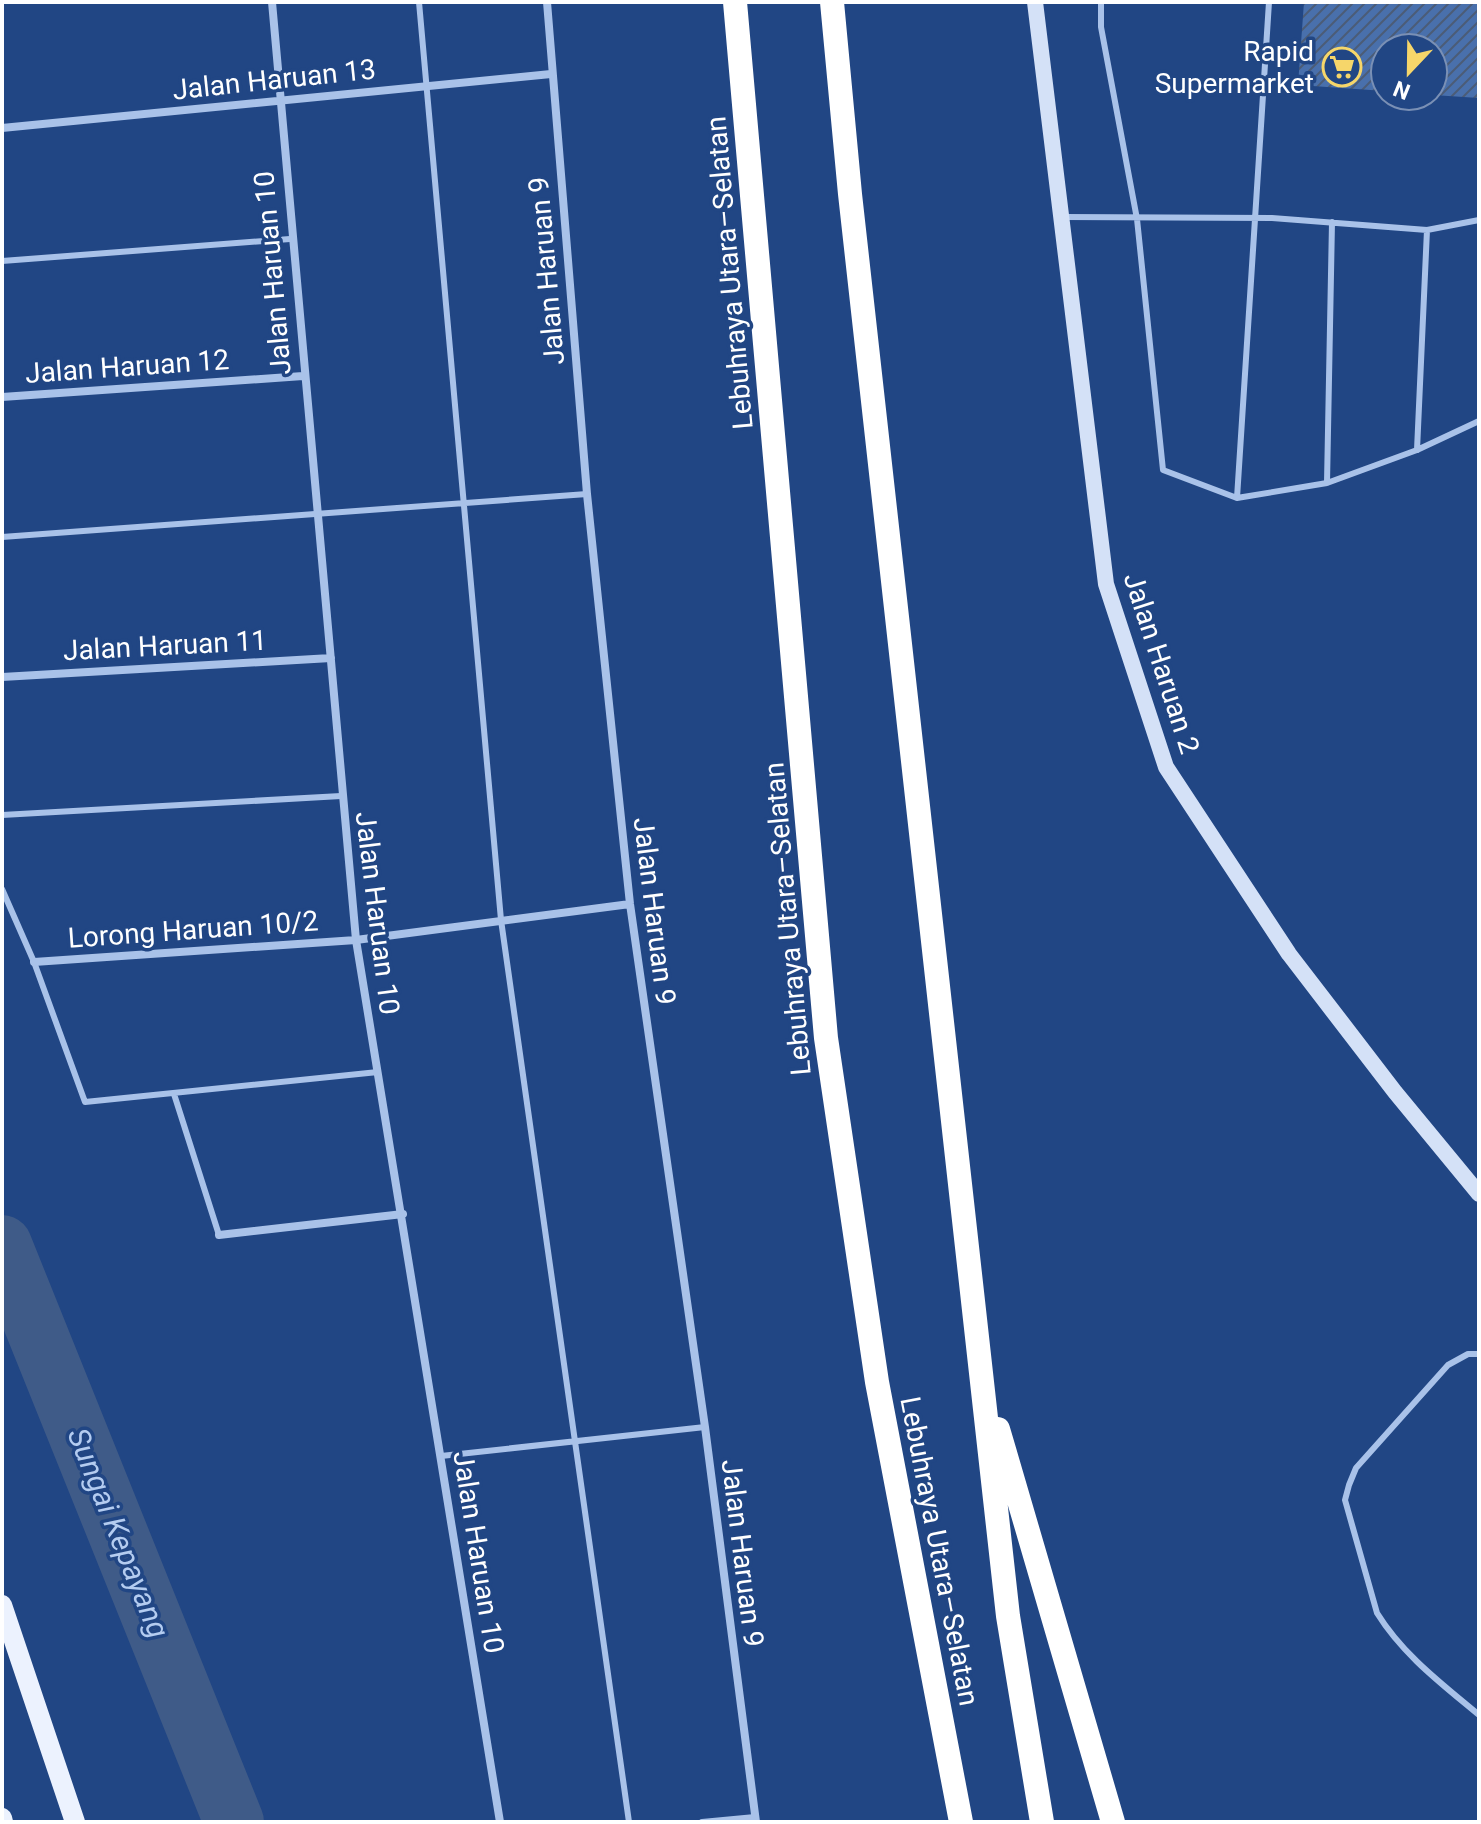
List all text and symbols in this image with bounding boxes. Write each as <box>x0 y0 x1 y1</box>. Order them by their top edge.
north arrow <box>1369 32 1449 112</box>
place label: Rapid Supermarket <box>1155 35 1314 100</box>
supermarket icon: Rapid Supermarket <box>1321 46 1363 88</box>
street label: Jalan Haruan 13 <box>171 52 377 107</box>
text: N <box>1390 76 1414 105</box>
street label: Lebuhraya Utara–Selatan <box>699 115 760 431</box>
street label: Jalan Haruan 10 <box>247 170 298 376</box>
street label: Jalan Haruan 9 <box>522 176 571 366</box>
street label: Jalan Haruan 12 <box>24 343 230 390</box>
street label: Jalan Haruan 2 <box>1117 568 1206 758</box>
street label: Jalan Haruan 11 <box>62 624 268 667</box>
street label: Lebuhraya Utara–Selatan <box>757 761 818 1077</box>
street label: Jalan Haruan 10 <box>349 810 406 1016</box>
street label: Jalan Haruan 9 <box>627 815 682 1007</box>
street label: Lorong Haruan 10/2 <box>67 904 319 955</box>
street label: Lebuhraya Utara–Selatan <box>893 1394 986 1708</box>
water label: Sungai Kepayang <box>60 1423 176 1643</box>
street label: Jalan Haruan 10 <box>446 1449 511 1656</box>
street label: Jalan Haruan 9 <box>715 1457 770 1649</box>

